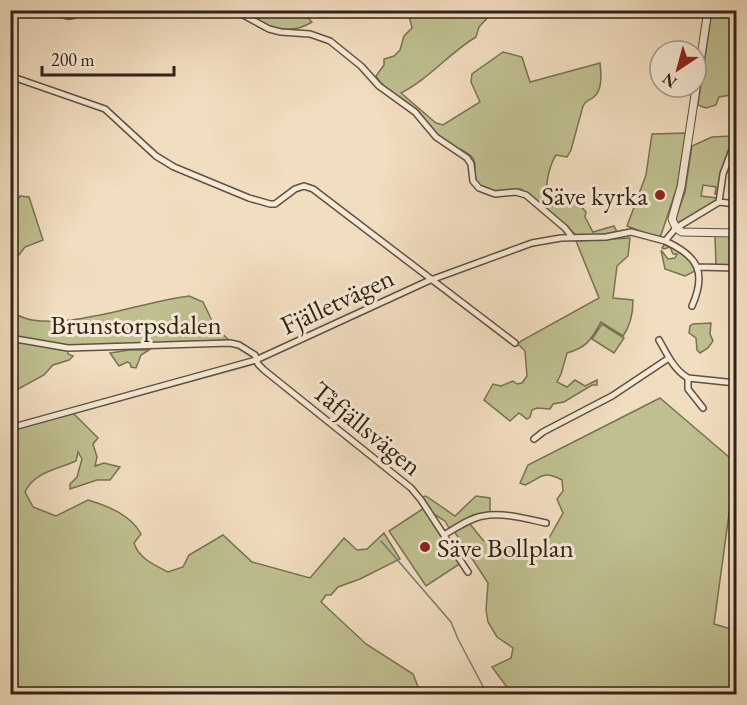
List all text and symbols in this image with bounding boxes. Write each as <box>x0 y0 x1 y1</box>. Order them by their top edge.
scale bar <box>42 39 174 77</box>
north arrow <box>648 39 708 99</box>
text: 200 m <box>51 48 95 71</box>
text: N <box>658 68 681 93</box>
place label: Säve kyrka <box>541 178 648 213</box>
marker: Säve kyrka <box>653 188 667 202</box>
street label: Fjälletvägen <box>275 259 399 343</box>
street label: Brunstorpsdalen <box>50 307 222 342</box>
street label: Tåfjällsvägen <box>305 373 429 483</box>
place label: Säve Bollplan <box>437 530 574 565</box>
marker: Säve Bollplan <box>418 540 432 554</box>

